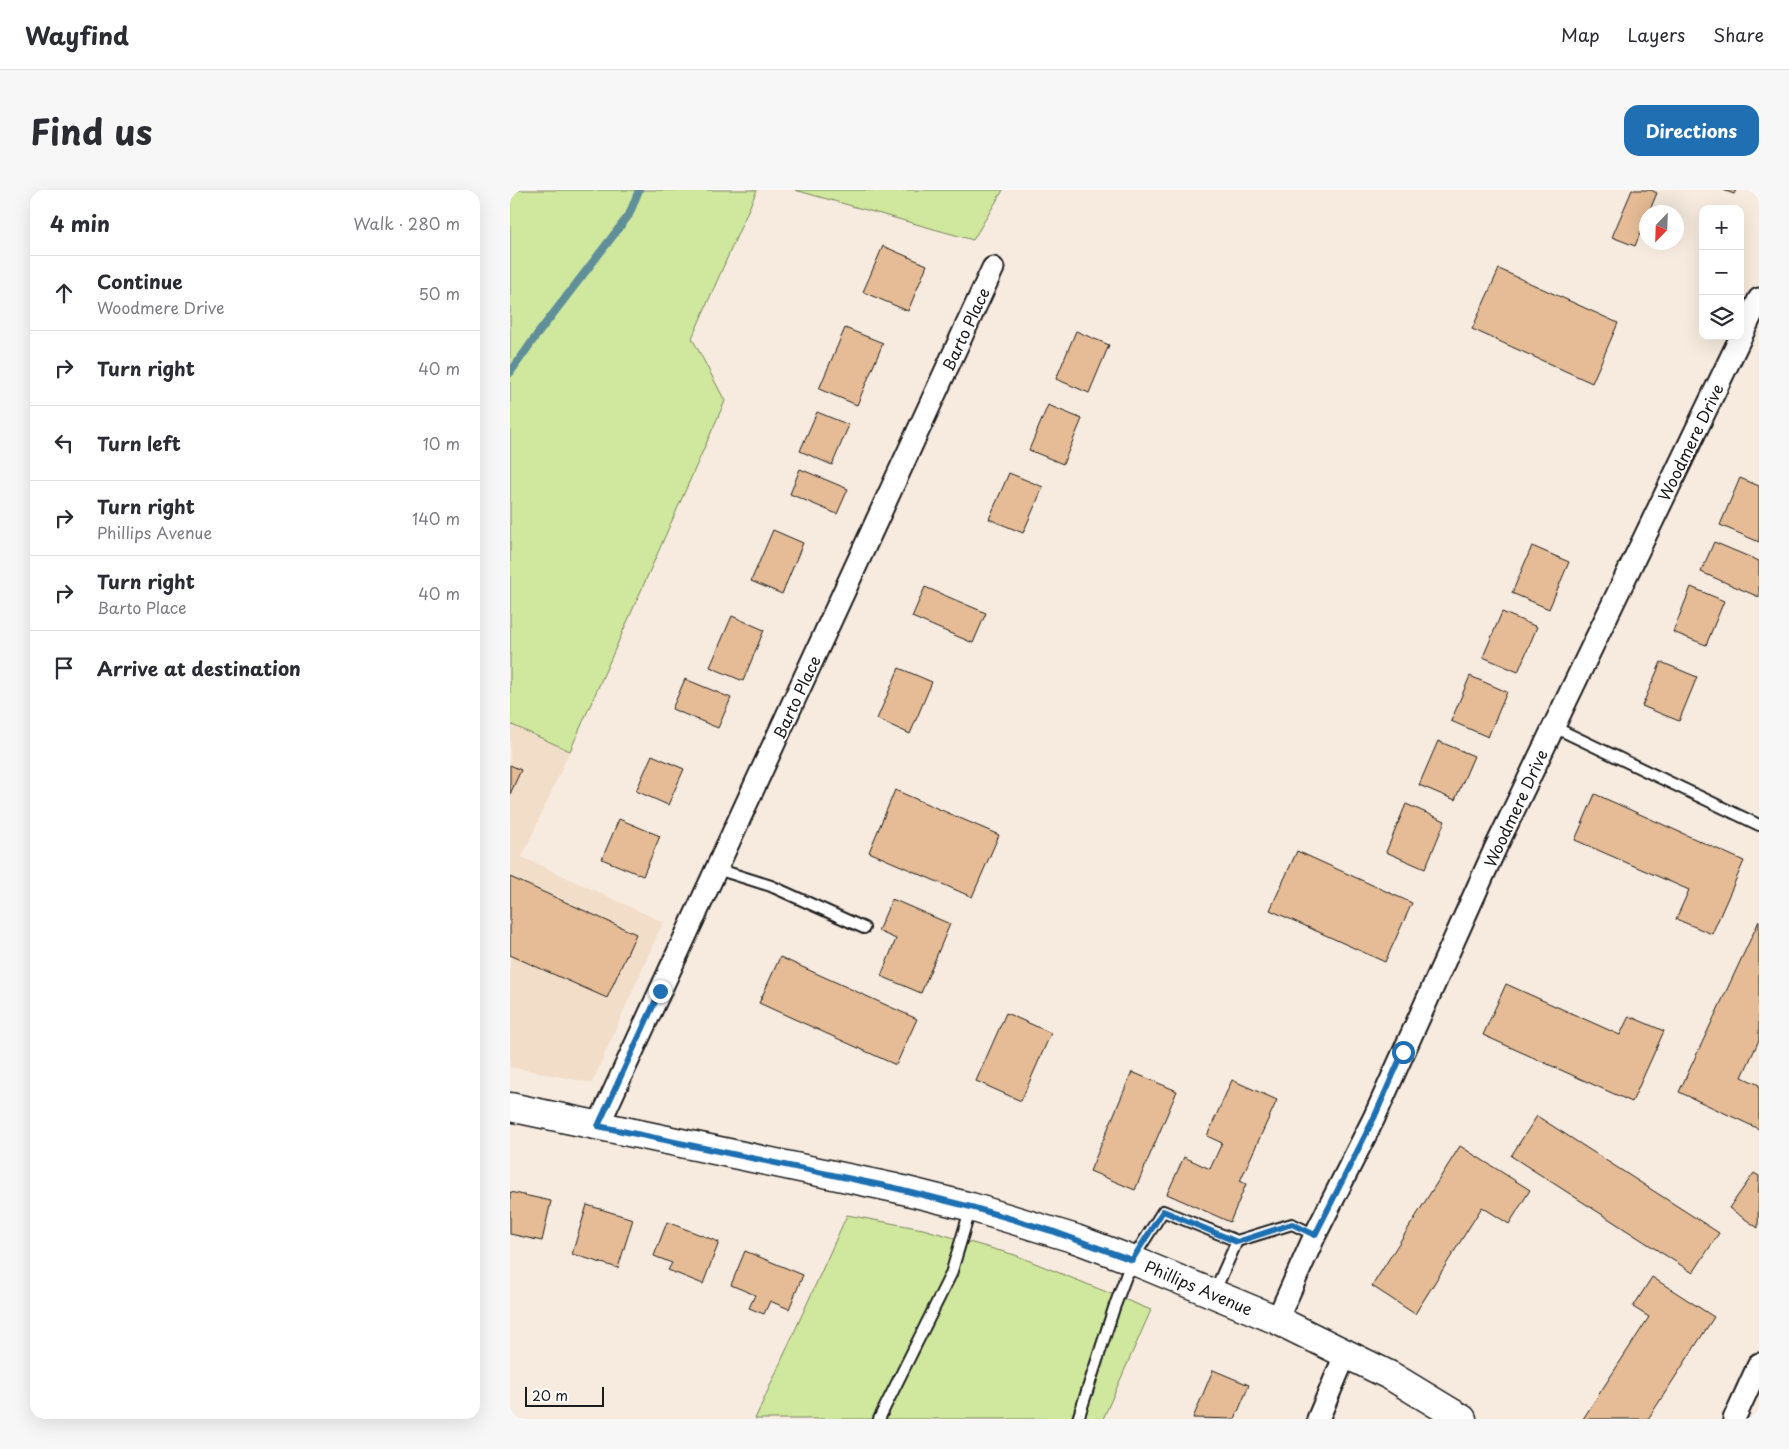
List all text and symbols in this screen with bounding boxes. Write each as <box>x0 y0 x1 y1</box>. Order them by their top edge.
text: Wayfind <box>25 17 129 53</box>
text: Map <box>1561 21 1600 48</box>
text: Layers <box>1628 21 1685 48</box>
text: Share <box>1713 21 1764 48</box>
text: Find us <box>30 104 152 157</box>
button: Directions <box>1624 105 1759 156</box>
north arrow <box>1639 205 1684 250</box>
map controls <box>1699 205 1744 340</box>
button: + <box>1699 205 1744 250</box>
text: 4 min <box>50 207 110 239</box>
text: Walk · 280 m <box>353 211 460 235</box>
button: − <box>1699 250 1744 295</box>
text: Continue <box>97 267 183 295</box>
icon: ahead <box>50 279 78 307</box>
text: 50 m <box>419 281 460 305</box>
street label: Barto Place <box>935 283 995 375</box>
text: Woodmere Drive <box>97 295 225 319</box>
button: layers <box>1699 295 1744 340</box>
icon: right <box>50 354 78 382</box>
text: Turn right <box>97 354 195 382</box>
text: 40 m <box>418 356 460 380</box>
street label: Woodmere Drive <box>1651 379 1729 505</box>
icon: left <box>50 429 78 457</box>
text: Turn left <box>97 429 181 457</box>
text: 10 m <box>423 431 460 455</box>
text: Turn right <box>97 492 195 520</box>
icon: right <box>50 504 78 532</box>
text: 140 m <box>412 506 460 530</box>
text: Phillips Avenue <box>97 520 212 544</box>
text: Turn right <box>97 567 195 595</box>
icon: right <box>50 579 78 607</box>
text: 40 m <box>418 581 460 605</box>
text: Barto Place <box>97 595 187 619</box>
street label: Barto Place <box>766 651 826 743</box>
icon: arrive <box>50 654 78 682</box>
text: Arrive at destination <box>97 654 301 682</box>
street label: Woodmere Drive <box>1477 745 1553 871</box>
route end <box>649 980 672 1003</box>
route start <box>1392 1041 1415 1064</box>
street label: Phillips Avenue <box>1141 1253 1257 1321</box>
scale bar <box>525 1384 604 1407</box>
text: 20 m <box>532 1385 568 1406</box>

